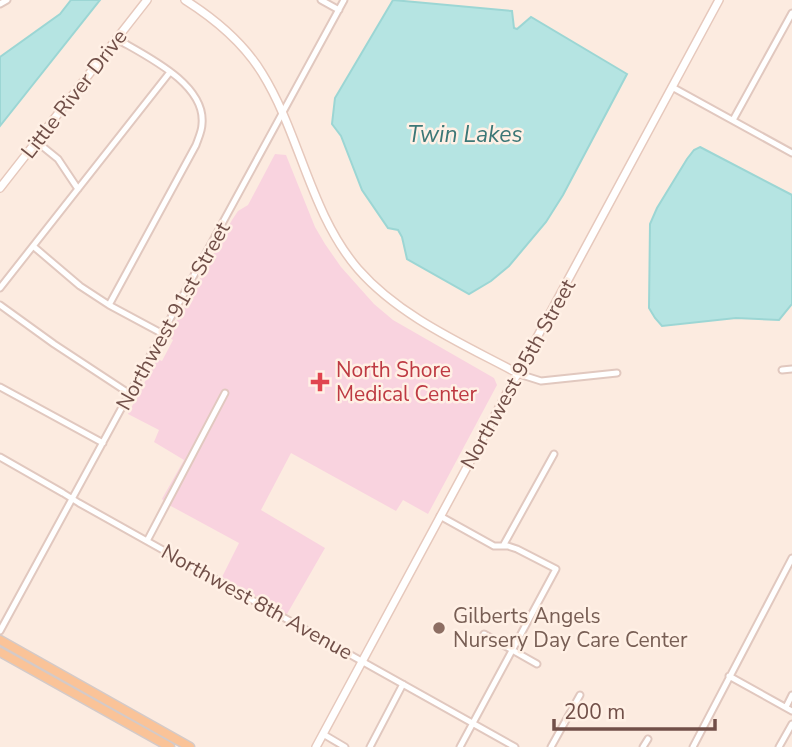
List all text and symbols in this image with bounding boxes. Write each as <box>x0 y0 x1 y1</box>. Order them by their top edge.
street label: Little River Drive <box>15 24 133 164</box>
water label: Twin Lakes <box>407 119 523 150</box>
street label: Northwest 91st Street <box>110 216 237 415</box>
street label: Northwest 95th Street <box>454 273 582 474</box>
place label: North Shore Medical Center <box>336 356 478 408</box>
marker: North Shore Medical Center <box>310 372 330 392</box>
street label: Northwest 8th Avenue <box>156 538 358 666</box>
place label: Gilberts Angels Nursery Day Care Center <box>453 602 688 654</box>
marker: Gilberts Angels Nursery Day Care Center <box>431 620 447 636</box>
scale bar <box>554 688 715 732</box>
text: 200 m <box>564 698 625 726</box>

